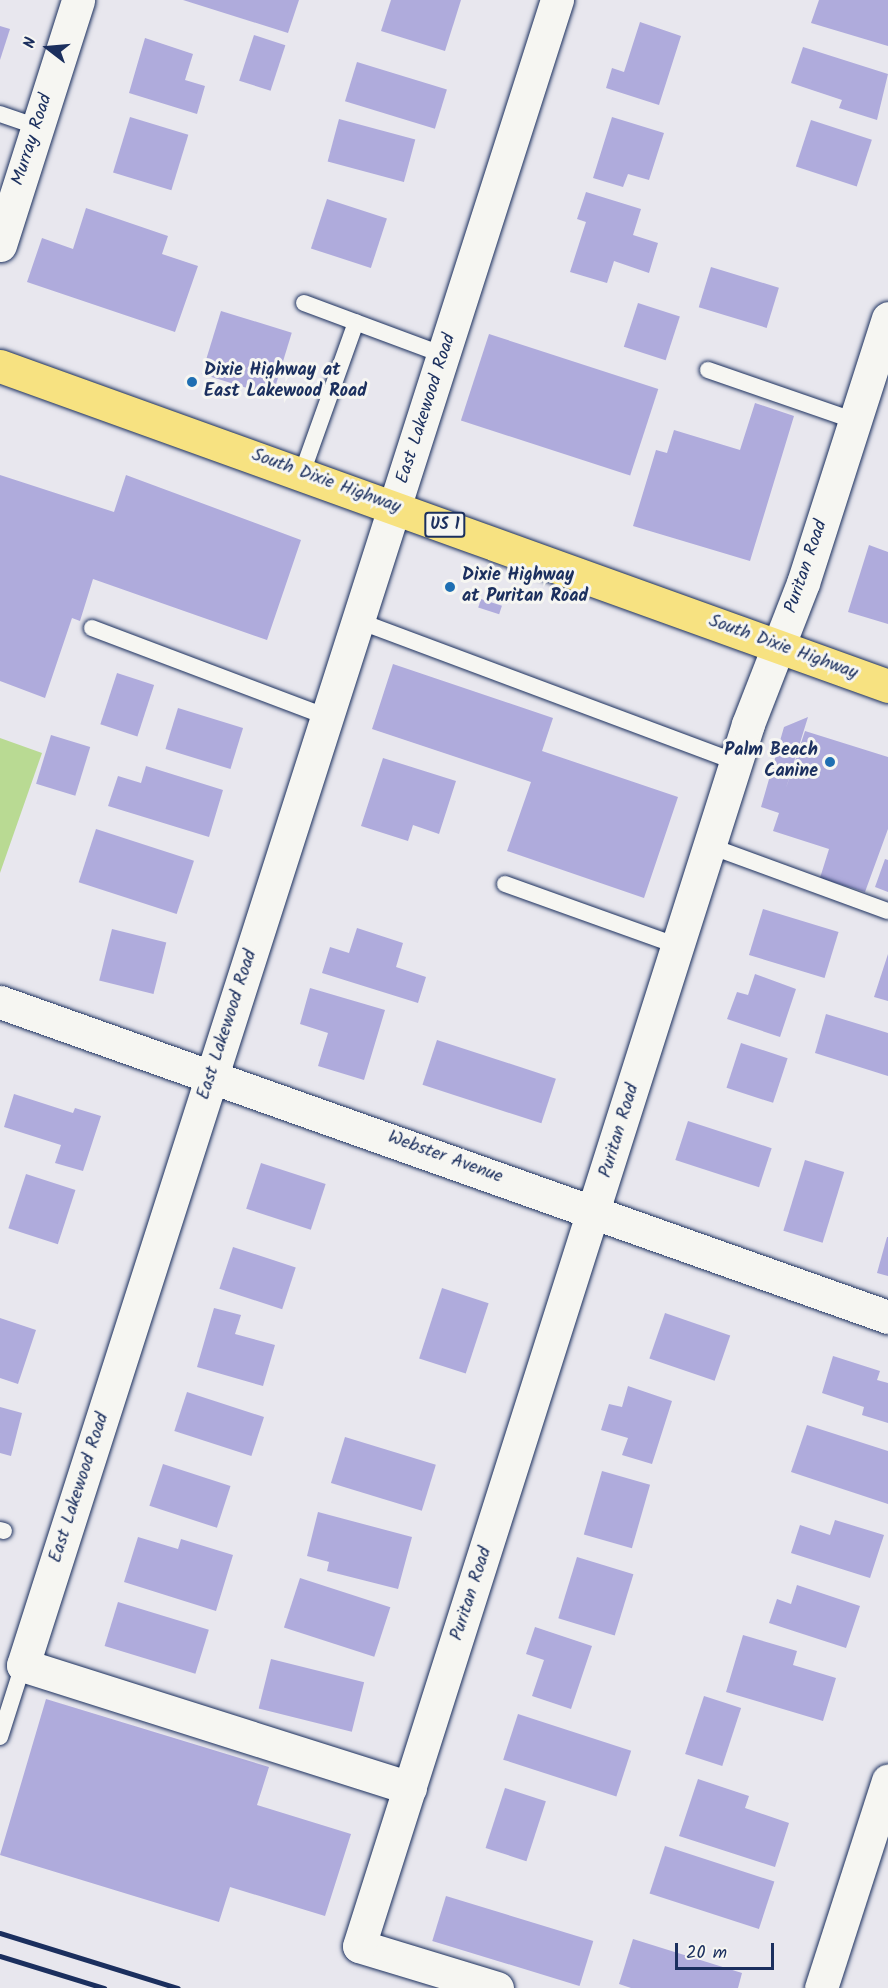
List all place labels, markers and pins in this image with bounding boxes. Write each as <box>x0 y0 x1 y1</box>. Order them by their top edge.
place label: Dixie Highway at East Lakewood Road <box>204 361 367 404</box>
marker: Dixie Highway at East Lakewood Road <box>185 375 199 389</box>
place label: Dixie Highway at Puritan Road <box>462 566 588 608</box>
marker: Dixie Highway at Puritan Road <box>443 580 457 594</box>
place label: Palm Beach Canine <box>724 741 818 783</box>
marker: Palm Beach Canine <box>823 755 837 769</box>

